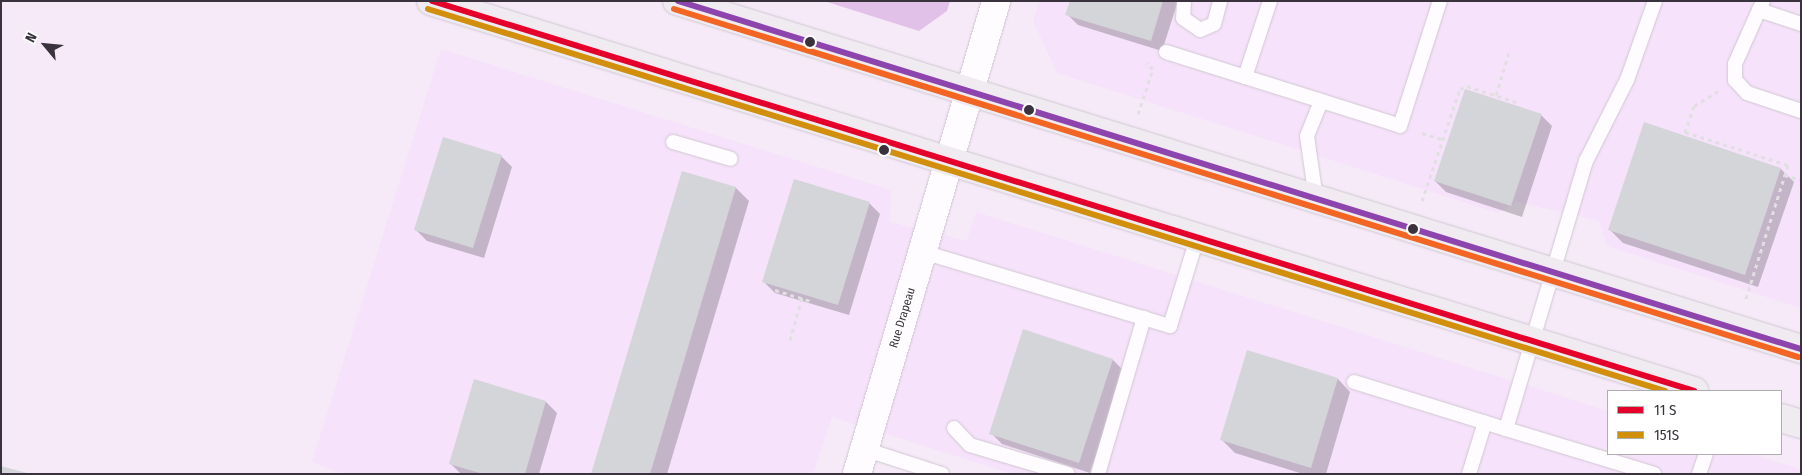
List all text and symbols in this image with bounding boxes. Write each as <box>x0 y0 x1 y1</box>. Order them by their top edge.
north arrow <box>20 20 70 70</box>
text: N <box>22 30 41 45</box>
unlabelled marker <box>805 37 815 47</box>
unlabelled marker <box>1024 105 1034 115</box>
unlabelled marker <box>879 145 889 155</box>
unlabelled marker <box>1408 224 1418 234</box>
street label: Rue Drapeau <box>887 286 919 350</box>
legend <box>1607 390 1782 455</box>
text: 11 S <box>1654 401 1676 419</box>
text: 151S <box>1654 426 1679 444</box>

